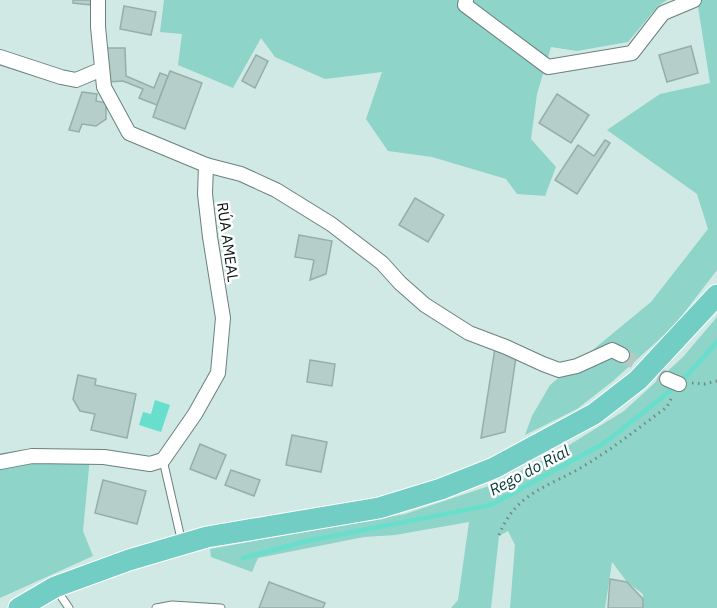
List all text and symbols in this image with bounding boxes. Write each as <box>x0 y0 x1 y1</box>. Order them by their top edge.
street label: RÚA AMEAL <box>213 201 243 284</box>
water label: Rego do Rial <box>485 440 573 500</box>

